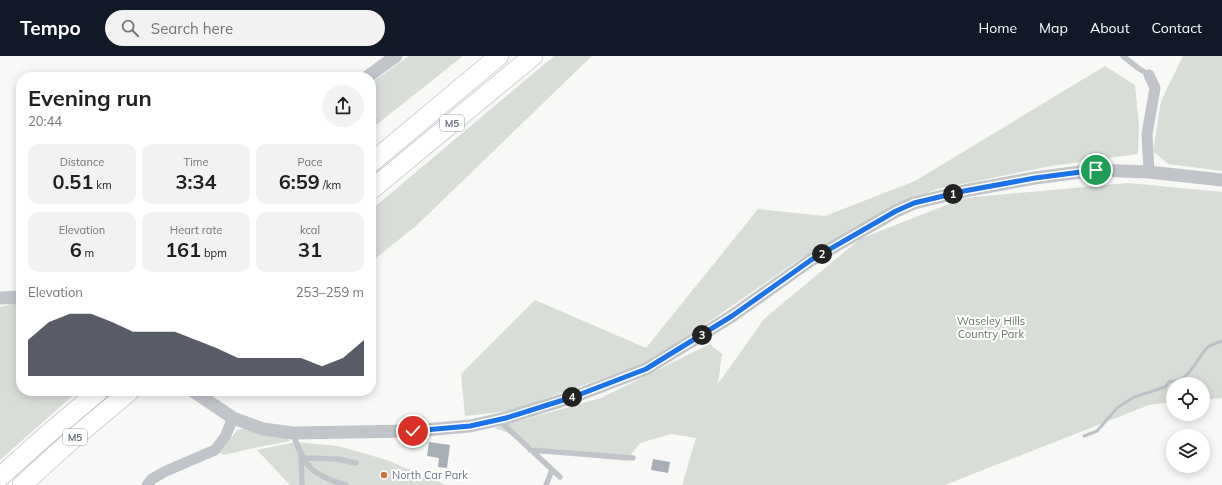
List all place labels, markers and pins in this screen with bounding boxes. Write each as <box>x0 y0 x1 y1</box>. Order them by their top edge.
pin <box>1079 153 1113 187</box>
pin: 1 <box>943 184 963 204</box>
pin: 2 <box>812 244 832 264</box>
pin: 3 <box>692 325 712 345</box>
pin: 4 <box>562 387 582 407</box>
pin <box>396 414 430 448</box>
place label: North Car Park <box>392 468 468 482</box>
marker: North Car Park <box>379 470 389 480</box>

